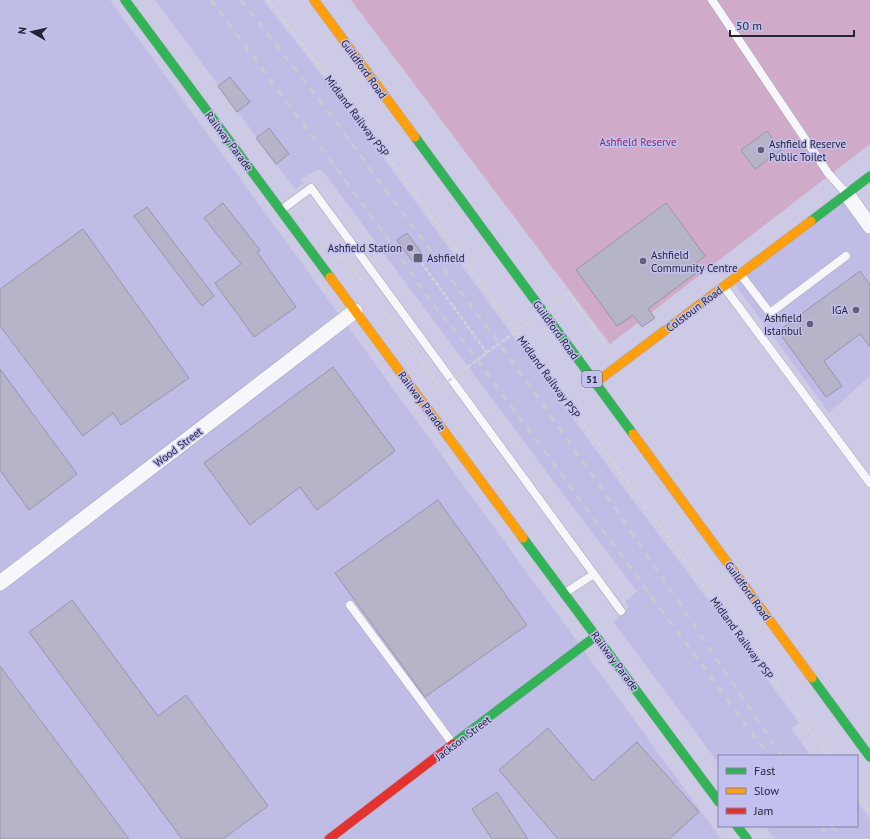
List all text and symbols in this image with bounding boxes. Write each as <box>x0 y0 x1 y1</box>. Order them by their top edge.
north arrow <box>12 12 52 52</box>
scale bar <box>730 12 854 38</box>
text: 50 m <box>736 18 762 33</box>
text: N <box>15 26 30 35</box>
street label: Guildford Road <box>338 37 390 101</box>
street label: Midland Railway PSP <box>322 72 392 160</box>
street label: Railway Parade <box>202 108 256 174</box>
park label: Ashfield Reserve <box>599 135 677 149</box>
place label: Ashfield Reserve Public Toilet <box>769 137 846 164</box>
marker: Ashfield Reserve Public Toilet <box>756 145 766 155</box>
place label: Ashfield Station <box>328 241 402 255</box>
marker: Ashfield Station <box>405 243 415 253</box>
place label: Ashfield Community Centre <box>651 248 738 275</box>
place label: Ashfield <box>427 251 465 265</box>
marker: Ashfield <box>412 252 424 264</box>
marker: Ashfield Community Centre <box>638 256 648 266</box>
street label: Colstoun Road <box>663 283 725 335</box>
street label: Guildford Road <box>530 298 582 362</box>
place label: IGA <box>832 303 849 317</box>
marker: IGA <box>851 305 861 315</box>
place label: Ashfield Istanbul <box>764 311 803 338</box>
marker: Ashfield Istanbul <box>805 319 815 329</box>
street label: Midland Railway PSP <box>514 333 584 421</box>
street label: Railway Parade <box>395 368 449 434</box>
road number: 51 <box>582 371 602 387</box>
street label: Wood Street <box>151 424 205 470</box>
street label: Guildford Road <box>722 559 774 623</box>
street label: Midland Railway PSP <box>707 594 777 682</box>
street label: Railway Parade <box>588 628 642 694</box>
street label: Jackson Street <box>431 712 494 764</box>
legend <box>718 755 858 827</box>
text: Fast <box>754 763 775 778</box>
text: Slow <box>754 783 779 798</box>
text: Jam <box>753 803 773 818</box>

